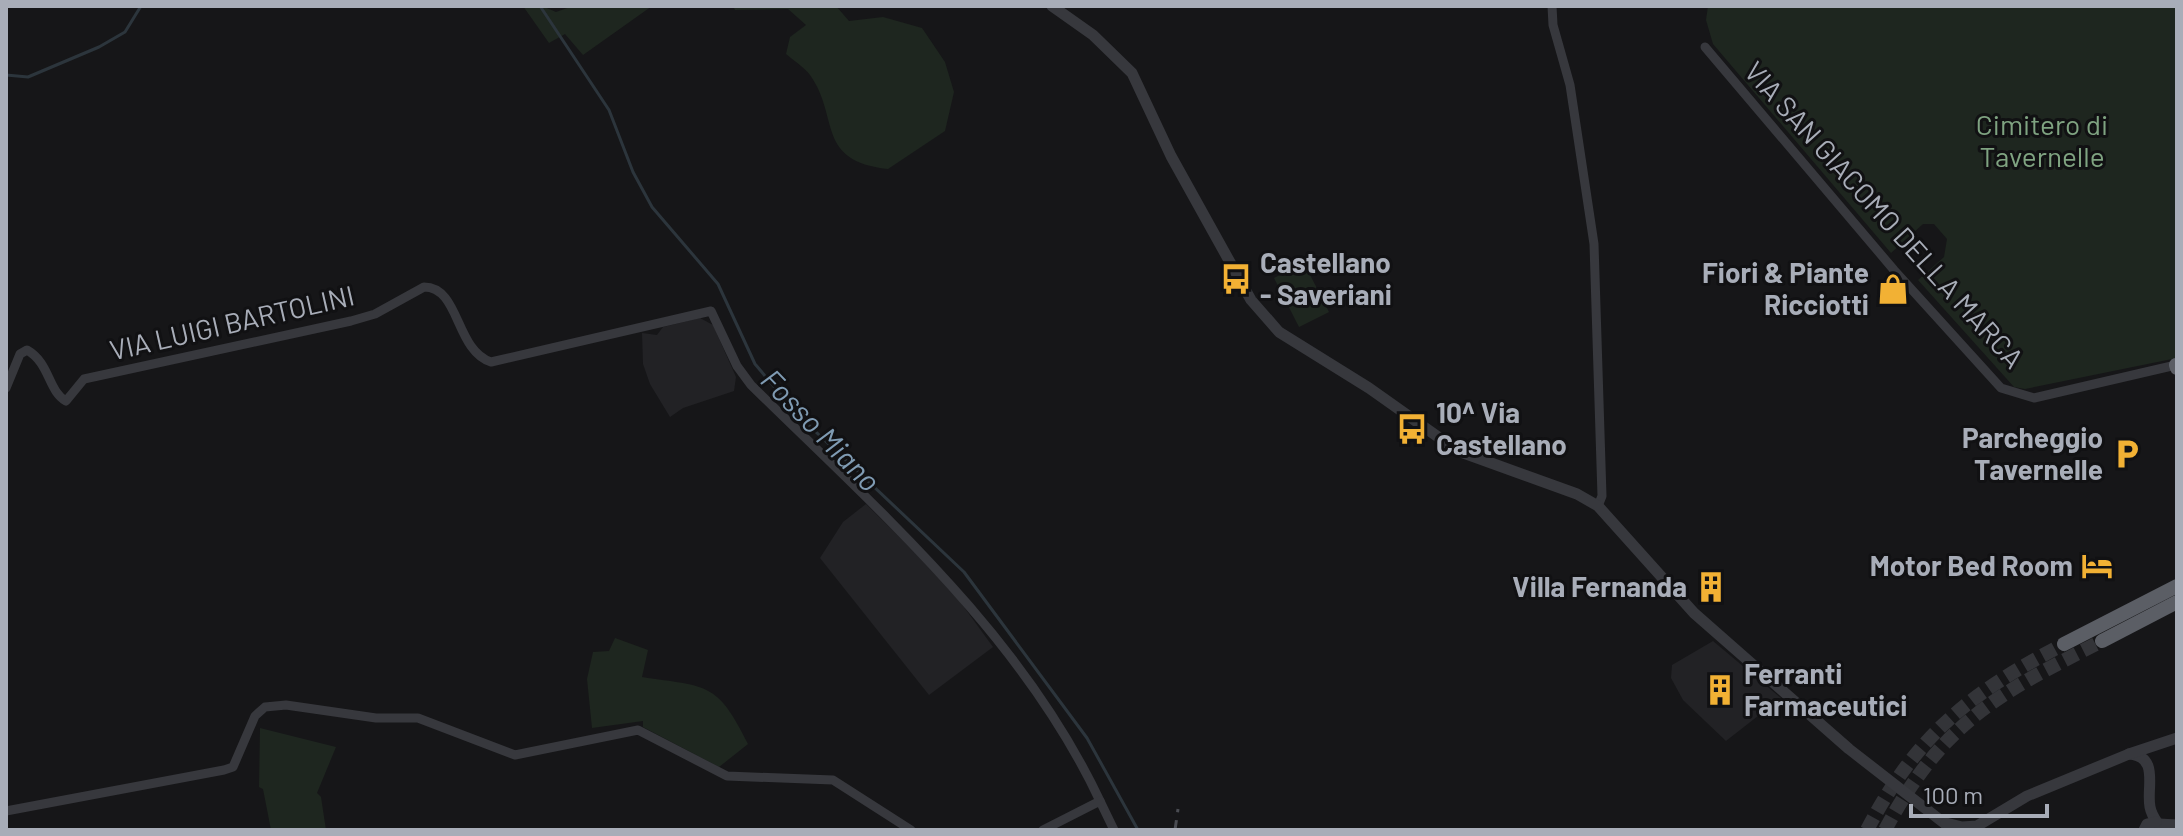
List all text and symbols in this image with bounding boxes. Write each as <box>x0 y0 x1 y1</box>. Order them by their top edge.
street label: VIA SAN GIACOMO DELLA MARCA <box>1738 54 2031 375</box>
park label: Cimitero di Tavernelle <box>1976 107 2108 173</box>
place label: Castellano - Saveriani <box>1260 245 1392 311</box>
place label: Fiori & Piante Ricciotti <box>1702 255 1869 321</box>
bus stop icon: Castellano - Saveriani <box>1219 262 1253 296</box>
shop icon: Fiori & Piante Ricciotti <box>1876 272 1910 306</box>
street label: VIA LUIGI BARTOLINI <box>106 277 357 367</box>
water label: Fosso Miano <box>754 361 889 498</box>
place label: 10^ Via Castellano <box>1436 395 1567 461</box>
bus stop icon: 10^ Via Castellano <box>1395 412 1429 446</box>
place label: Parcheggio Tavernelle <box>1962 420 2103 486</box>
parking icon: Parcheggio Tavernelle <box>2110 437 2144 471</box>
place label: Motor Bed Room <box>1870 548 2073 582</box>
hotel icon: Motor Bed Room <box>2080 549 2114 583</box>
place label: Villa Fernanda <box>1512 569 1687 603</box>
building icon: Villa Fernanda <box>1694 570 1728 604</box>
place label: Ferranti Farmaceutici <box>1744 656 1907 722</box>
building icon: Ferranti Farmaceutici <box>1703 673 1737 707</box>
scale bar <box>1911 768 2047 818</box>
text: 100 m <box>1923 780 1983 809</box>

